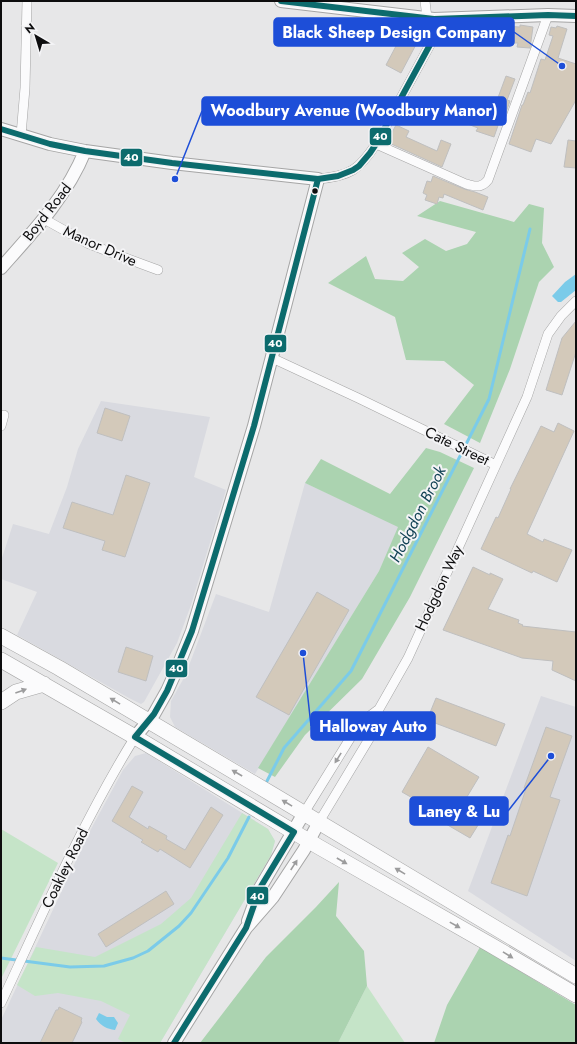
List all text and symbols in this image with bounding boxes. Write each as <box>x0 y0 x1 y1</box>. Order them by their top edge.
north arrow <box>16 16 56 56</box>
callout: Black Sheep Design Company <box>274 18 514 46</box>
text: N <box>21 19 38 37</box>
text: Black Sheep Design Company <box>282 21 507 44</box>
callout: Woodbury Avenue (Woodbury Manor) <box>202 97 506 125</box>
text: Woodbury Avenue (Woodbury Manor) <box>210 99 498 122</box>
line badge: 40 <box>369 127 392 146</box>
text: 40 <box>373 128 387 144</box>
line badge: 40 <box>120 148 143 167</box>
text: 40 <box>124 149 138 165</box>
street label: Boyd Road <box>17 178 77 246</box>
unlabelled marker <box>310 186 320 196</box>
street label: Manor Drive <box>60 220 141 272</box>
line badge: 40 <box>264 334 287 353</box>
text: 40 <box>268 335 282 351</box>
street label: Cate Street <box>421 421 493 471</box>
water label: Hodgdon Brook <box>383 461 452 566</box>
street label: Hodgdon Way <box>410 541 469 634</box>
line badge: 40 <box>165 659 188 678</box>
text: 40 <box>169 660 183 676</box>
one-way arrow <box>16 687 28 693</box>
one-way arrow <box>109 698 121 705</box>
callout: Halloway Auto <box>311 712 435 740</box>
text: Halloway Auto <box>319 715 427 738</box>
one-way arrow <box>334 752 342 763</box>
one-way arrow <box>231 770 243 777</box>
callout: Laney & Lu <box>410 797 508 825</box>
one-way arrow <box>282 799 292 807</box>
text: Laney & Lu <box>418 800 500 823</box>
street label: Coakley Road <box>36 824 94 912</box>
one-way arrow <box>337 857 348 864</box>
one-way arrow <box>290 860 298 870</box>
one-way arrow <box>394 868 406 875</box>
line badge: 40 <box>246 886 269 905</box>
text: 40 <box>250 888 264 904</box>
one-way arrow <box>449 922 461 928</box>
one-way arrow <box>502 952 514 959</box>

